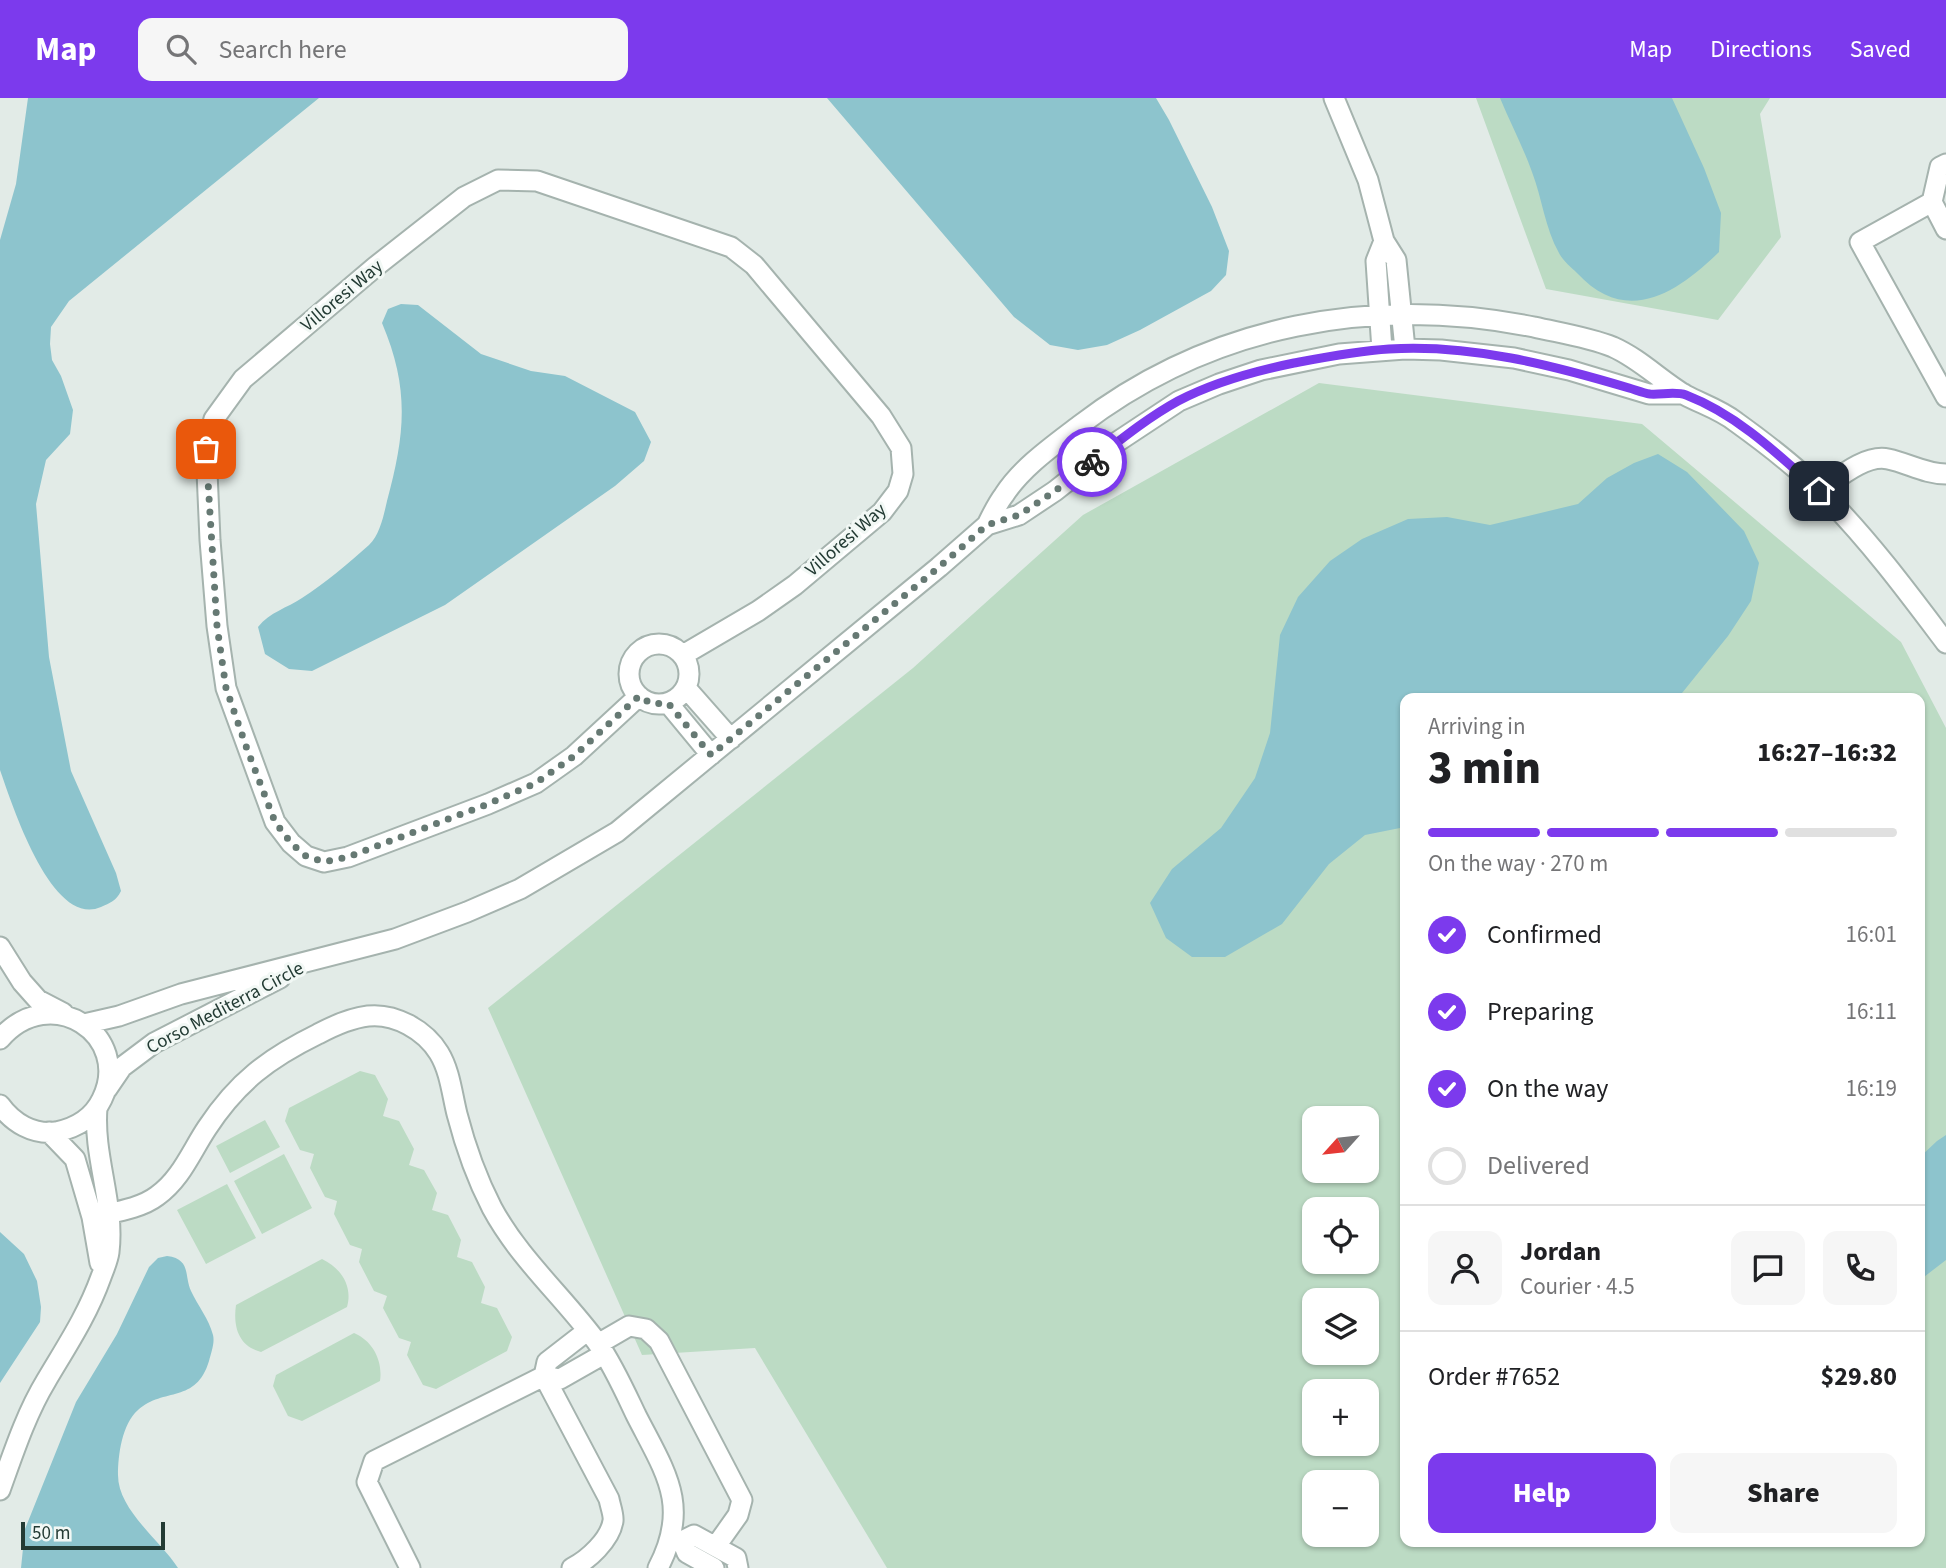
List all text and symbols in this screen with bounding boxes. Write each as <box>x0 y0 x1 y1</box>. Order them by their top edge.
search box <box>138 18 628 81</box>
text: Map <box>35 26 96 73</box>
icon: search <box>162 30 200 68</box>
text: Search here <box>218 31 347 68</box>
text: Map <box>1629 32 1672 67</box>
text: Directions <box>1710 32 1812 67</box>
text: Saved <box>1850 32 1911 67</box>
street label: Villoresi Way <box>295 254 389 338</box>
pin <box>176 419 236 479</box>
courier <box>1057 427 1127 497</box>
icon: bag <box>187 430 225 468</box>
icon: bike <box>1073 443 1111 481</box>
pin <box>1789 461 1849 521</box>
icon: home <box>1800 472 1838 510</box>
street label: Villoresi Way <box>799 497 893 583</box>
text: Arriving in <box>1428 710 1526 743</box>
text: 16:27–16:32 <box>1757 734 1897 771</box>
text: 3 min <box>1428 736 1541 801</box>
text: On the way · 270 m <box>1428 847 1608 880</box>
icon: check <box>1428 916 1466 954</box>
text: Confirmed <box>1487 916 1602 953</box>
text: 16:01 <box>1846 918 1897 951</box>
street label: Corso Mediterra Circle <box>142 955 308 1061</box>
icon: check <box>1428 993 1466 1031</box>
text: Preparing <box>1487 993 1593 1030</box>
text: 16:11 <box>1846 995 1897 1028</box>
icon: check <box>1428 1070 1466 1108</box>
text: On the way <box>1487 1070 1608 1107</box>
text: 16:19 <box>1846 1072 1897 1105</box>
north arrow <box>1302 1106 1379 1183</box>
map controls <box>1302 1106 1379 1547</box>
text: Delivered <box>1487 1147 1590 1184</box>
button: locate <box>1302 1197 1379 1274</box>
button: person <box>1428 1231 1502 1305</box>
button: chat <box>1731 1231 1805 1305</box>
button: phone <box>1823 1231 1897 1305</box>
text: Jordan <box>1520 1233 1601 1270</box>
text: Courier · 4.5 <box>1520 1270 1635 1303</box>
button: layers <box>1302 1288 1379 1365</box>
text: Order #7652 <box>1428 1358 1560 1395</box>
text: $29.80 <box>1821 1358 1897 1395</box>
button: + <box>1302 1379 1379 1456</box>
button: Help <box>1428 1453 1656 1533</box>
button: Share <box>1670 1453 1897 1533</box>
button: − <box>1302 1470 1379 1547</box>
scale bar <box>21 1519 164 1551</box>
text: 50 m <box>32 1520 70 1547</box>

